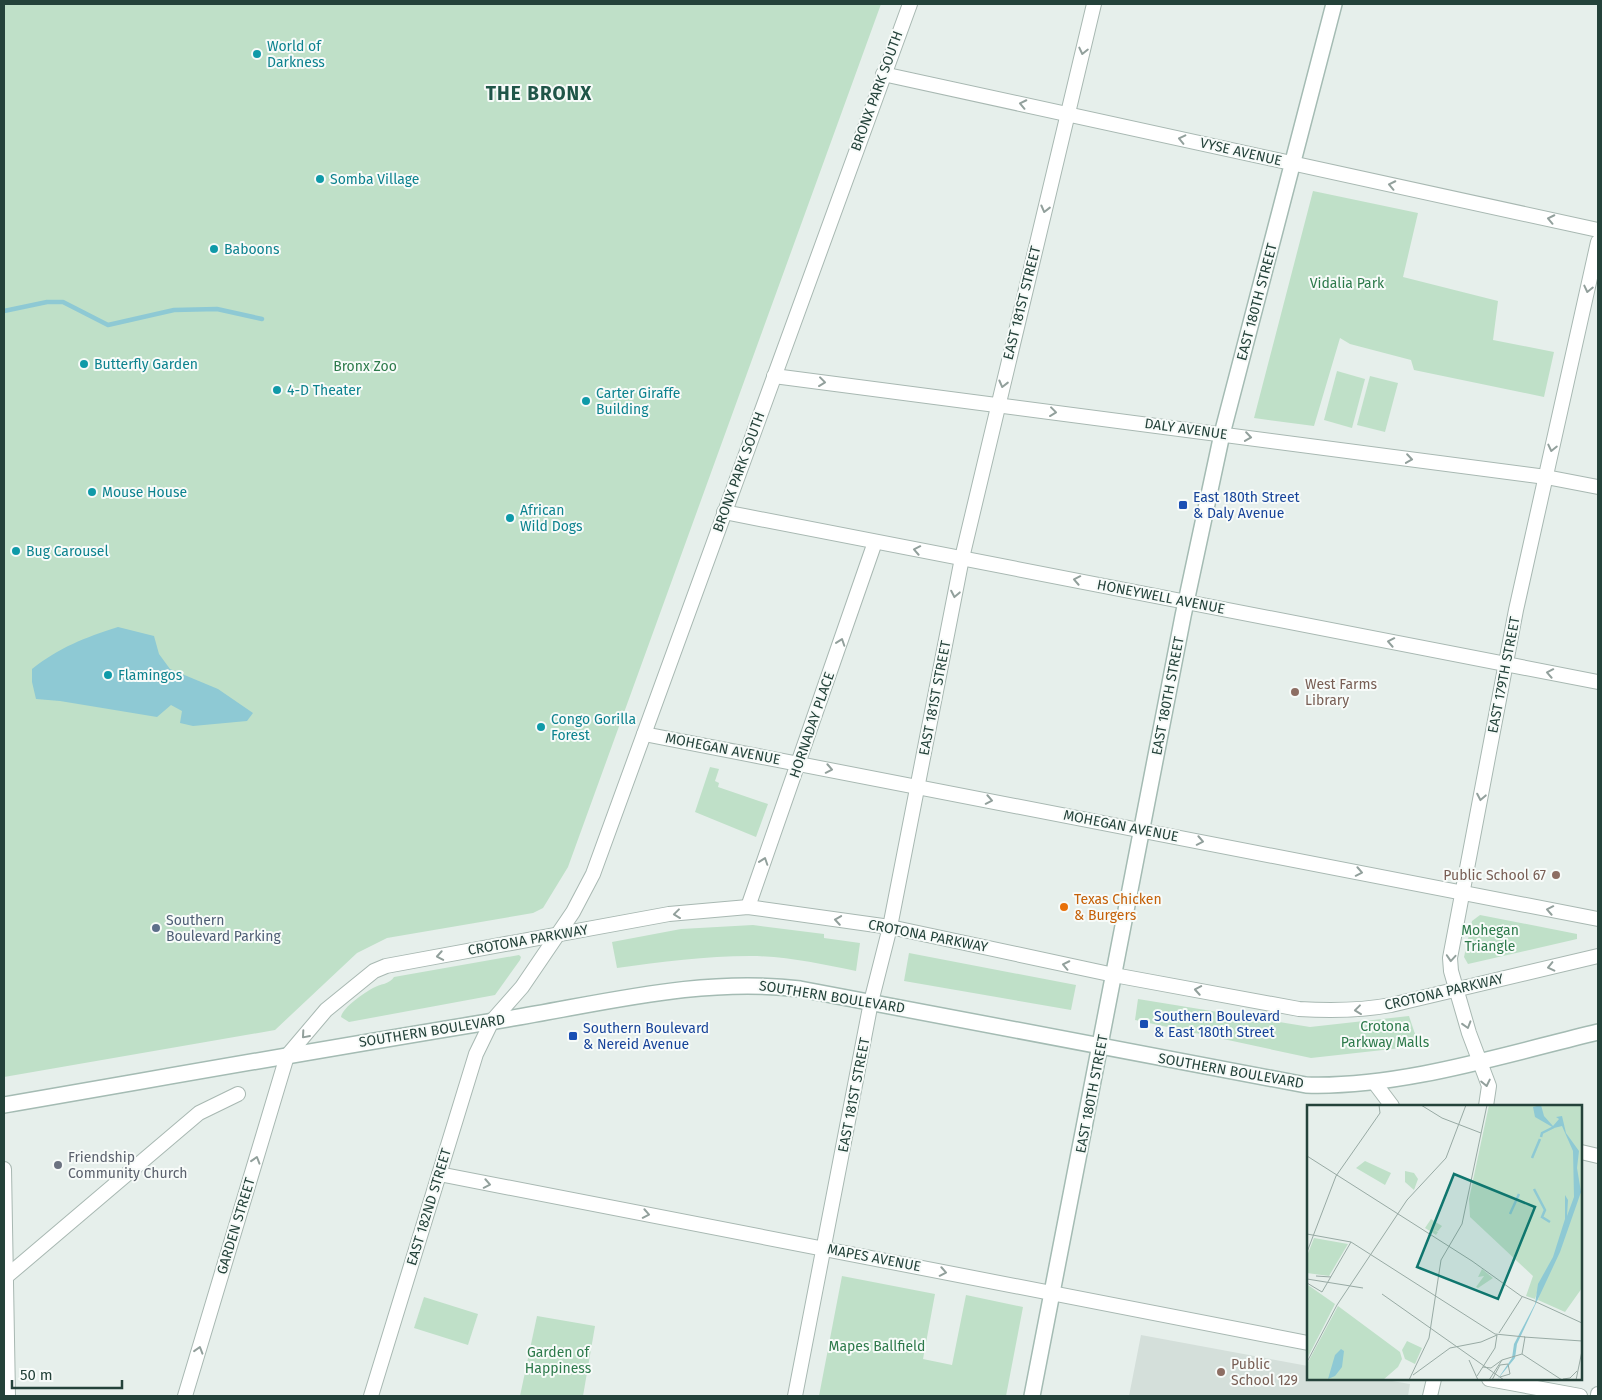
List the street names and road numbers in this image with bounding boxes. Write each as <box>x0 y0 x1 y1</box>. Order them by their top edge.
street label: BRONX PARK SOUTH <box>847 29 907 153</box>
street label: VYSE AVENUE <box>1198 134 1284 170</box>
street label: EAST 180TH STREET <box>1233 241 1281 362</box>
street label: EAST 181ST STREET <box>1000 244 1045 362</box>
street label: BRONX PARK SOUTH <box>709 410 769 534</box>
street label: DALY AVENUE <box>1143 415 1229 443</box>
street label: HONEYWELL AVENUE <box>1096 576 1226 618</box>
street label: EAST 179TH STREET <box>1484 614 1524 735</box>
street label: EAST 180TH STREET <box>1148 634 1188 757</box>
street label: EAST 181ST STREET <box>916 638 955 757</box>
street label: HORNADAY PLACE <box>786 670 838 780</box>
street label: MOHEGAN AVENUE <box>664 730 782 768</box>
street label: MOHEGAN AVENUE <box>1062 807 1180 845</box>
street label: CROTONA PARKWAY <box>867 916 990 956</box>
street label: CROTONA PARKWAY <box>467 921 590 959</box>
street label: CROTONA PARKWAY <box>1383 970 1506 1014</box>
street label: SOUTHERN BOULEVARD <box>758 977 906 1017</box>
street label: SOUTHERN BOULEVARD <box>358 1011 506 1051</box>
street label: EAST 180TH STREET <box>1072 1032 1112 1155</box>
street label: EAST 181ST STREET <box>835 1035 874 1154</box>
street label: SOUTHERN BOULEVARD <box>1157 1050 1305 1092</box>
street label: EAST 182ND STREET <box>403 1146 455 1268</box>
street label: GARDEN STREET <box>213 1175 259 1276</box>
street label: MAPES AVENUE <box>826 1241 922 1275</box>

